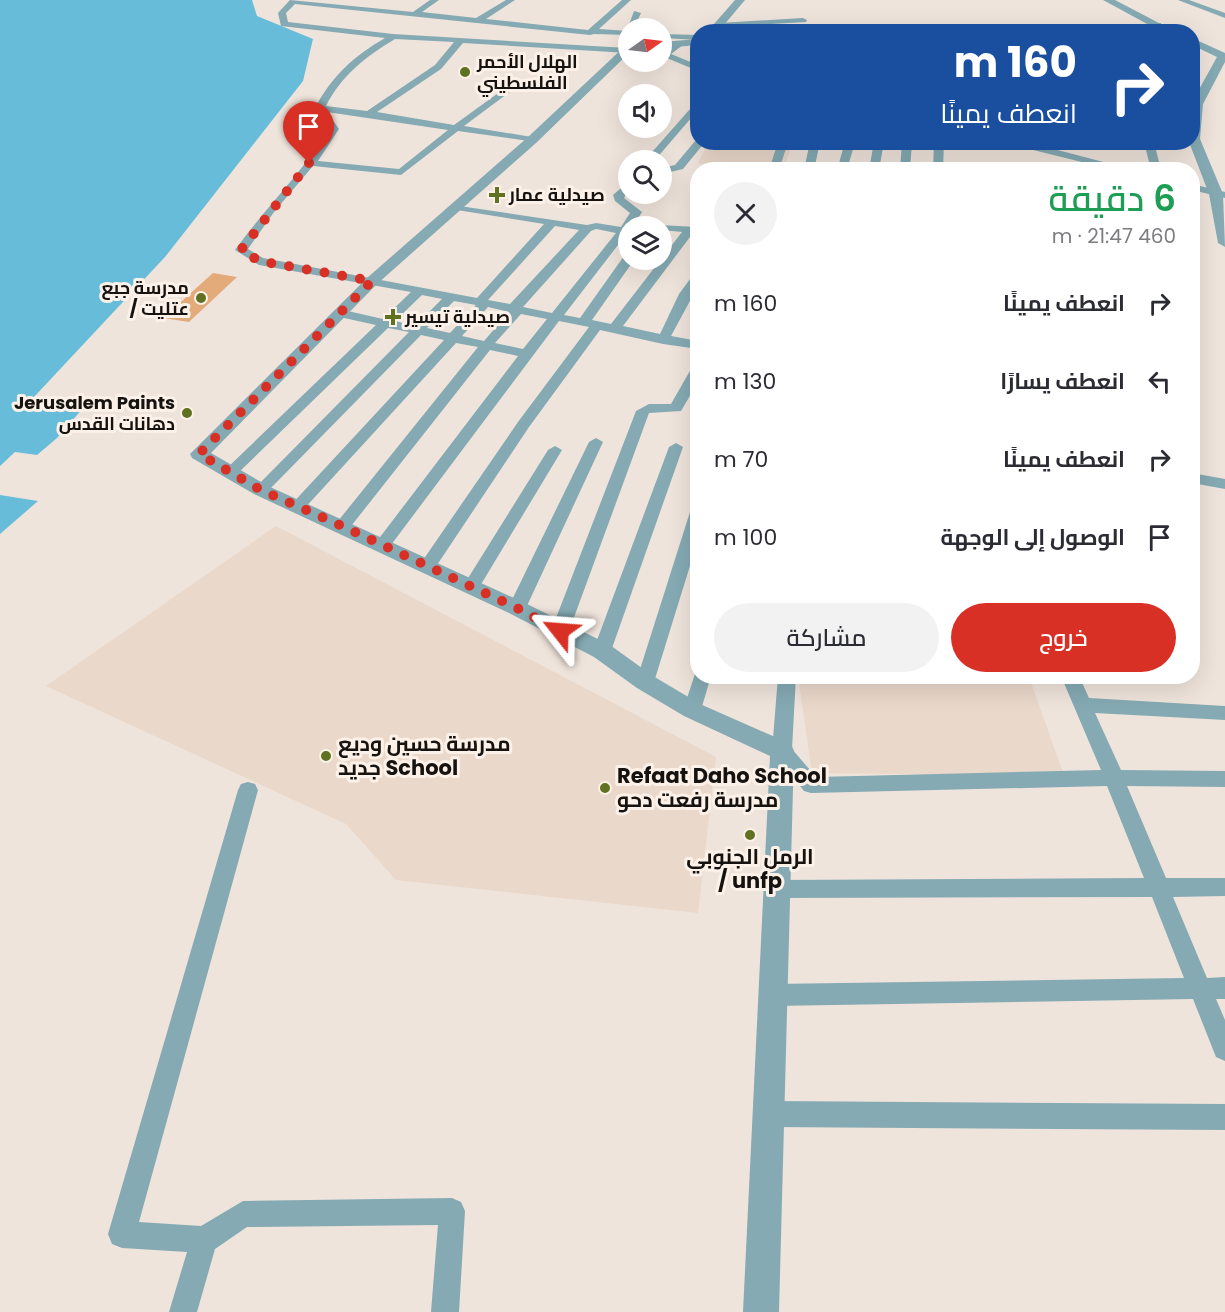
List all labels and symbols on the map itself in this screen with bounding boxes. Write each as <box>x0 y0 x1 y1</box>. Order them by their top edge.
north arrow <box>618 18 672 72</box>
place label: الهلال الأحمر الفلسطيني <box>476 49 578 98</box>
marker: الهلال الأحمر الفلسطيني <box>458 65 472 79</box>
pin <box>283 101 334 163</box>
place label: صيدلية عمار <box>508 182 605 207</box>
marker: صيدلية عمار <box>490 188 504 202</box>
place label: مدرسة جبع / عتليت <box>102 275 189 321</box>
marker: مدرسة جبع / عتليت <box>194 291 208 305</box>
place label: صيدلية تيسير <box>404 304 510 329</box>
marker: صيدلية تيسير <box>386 310 400 324</box>
place label: Jerusalem Paints دهانات القدس <box>14 390 175 436</box>
marker: Jerusalem Paints دهانات القدس <box>180 406 194 420</box>
position arrow <box>528 599 592 663</box>
place label: مدرسة حسين وديع جديد School <box>338 729 511 782</box>
marker: مدرسة حسين وديع جديد School <box>319 749 333 763</box>
place label: Refaat Daho School مدرسة رفعت دحو <box>617 761 827 814</box>
marker: Refaat Daho School مدرسة رفعت دحو <box>598 781 612 795</box>
marker: الرمل الجنوبي / unfp <box>743 828 757 842</box>
place label: الرمل الجنوبي / unfp <box>686 842 814 895</box>

